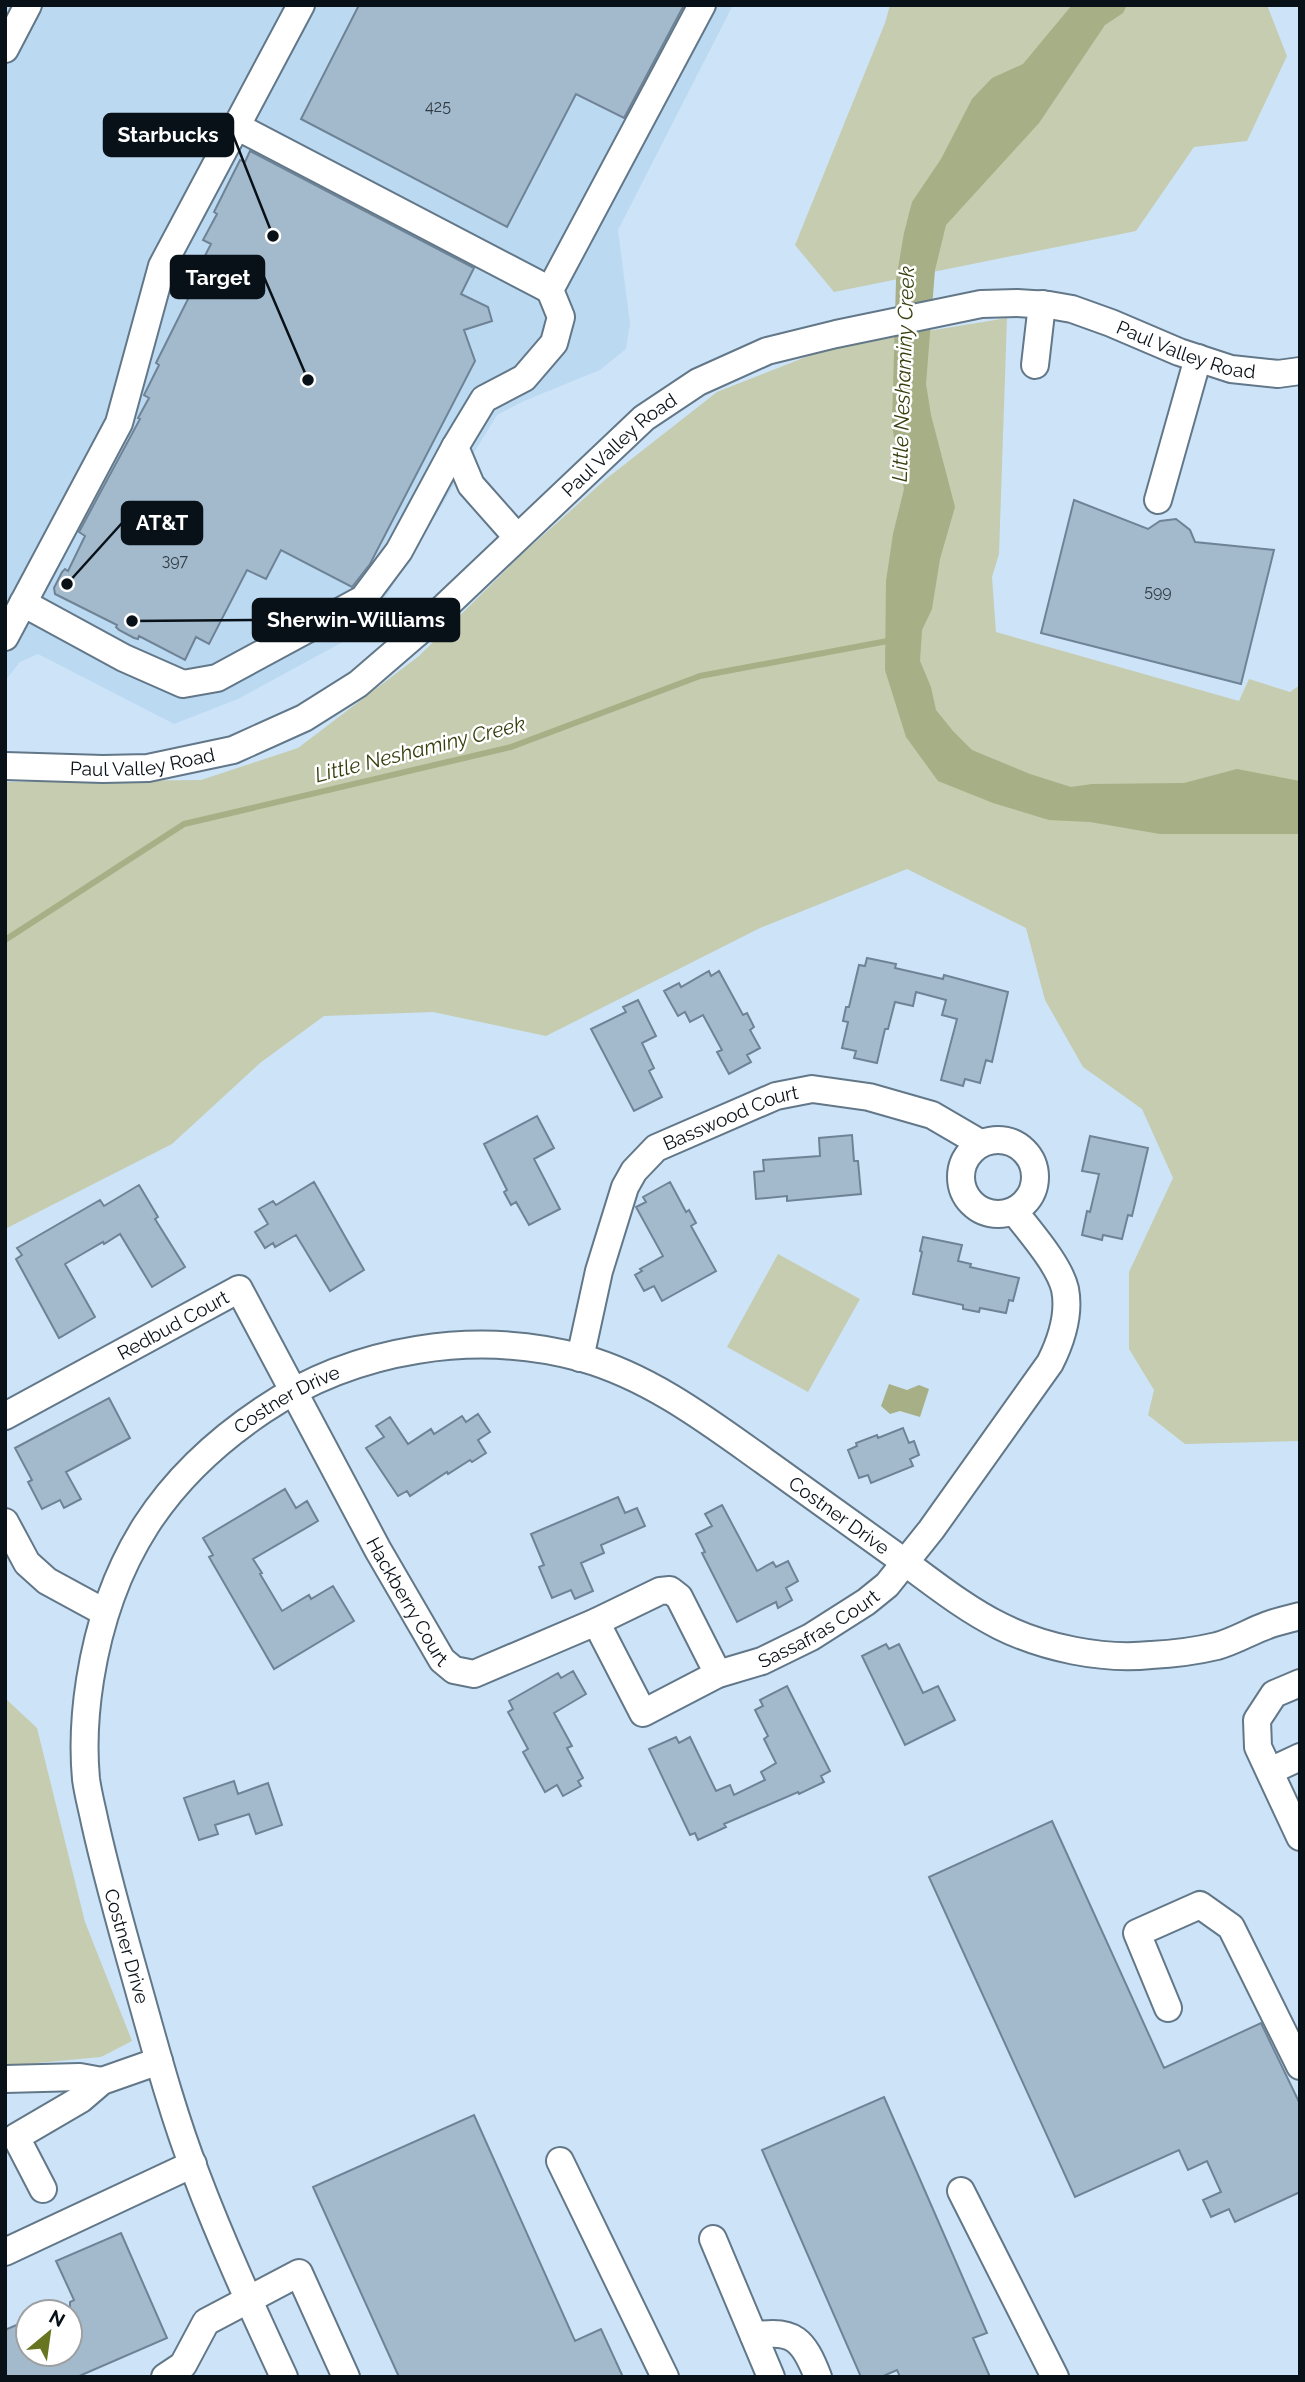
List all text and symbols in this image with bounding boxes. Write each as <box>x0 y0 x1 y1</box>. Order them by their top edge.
house number: 425 <box>425 97 451 116</box>
callout: Starbucks <box>104 114 233 156</box>
text: Starbucks <box>117 122 219 147</box>
callout: Target <box>171 256 264 298</box>
text: Target <box>185 265 251 290</box>
water label: Little Neshaminy Creek <box>887 266 919 482</box>
street label: Paul Valley Road <box>1113 316 1257 383</box>
street label: Paul Valley Road <box>557 388 681 501</box>
callout: AT&T <box>122 502 202 544</box>
text: AT&T <box>136 510 188 535</box>
house number: 397 <box>162 551 189 570</box>
house number: 599 <box>1144 582 1172 601</box>
callout: Sherwin-Williams <box>253 599 459 641</box>
text: Sherwin-Williams <box>267 607 445 632</box>
water label: Little Neshaminy Creek <box>312 711 528 787</box>
street label: Paul Valley Road <box>70 743 217 780</box>
street label: Basswood Court <box>660 1081 801 1155</box>
street label: Redbud Court <box>113 1285 233 1364</box>
street label: Costner Drive <box>229 1361 343 1438</box>
street label: Costner Drive <box>785 1471 894 1559</box>
street label: Hackberry Court <box>362 1533 453 1671</box>
street label: Sassafras Court <box>754 1584 884 1672</box>
street label: Costner Drive <box>100 1886 154 2006</box>
north arrow <box>14 2298 84 2368</box>
text: N <box>46 2305 69 2331</box>

